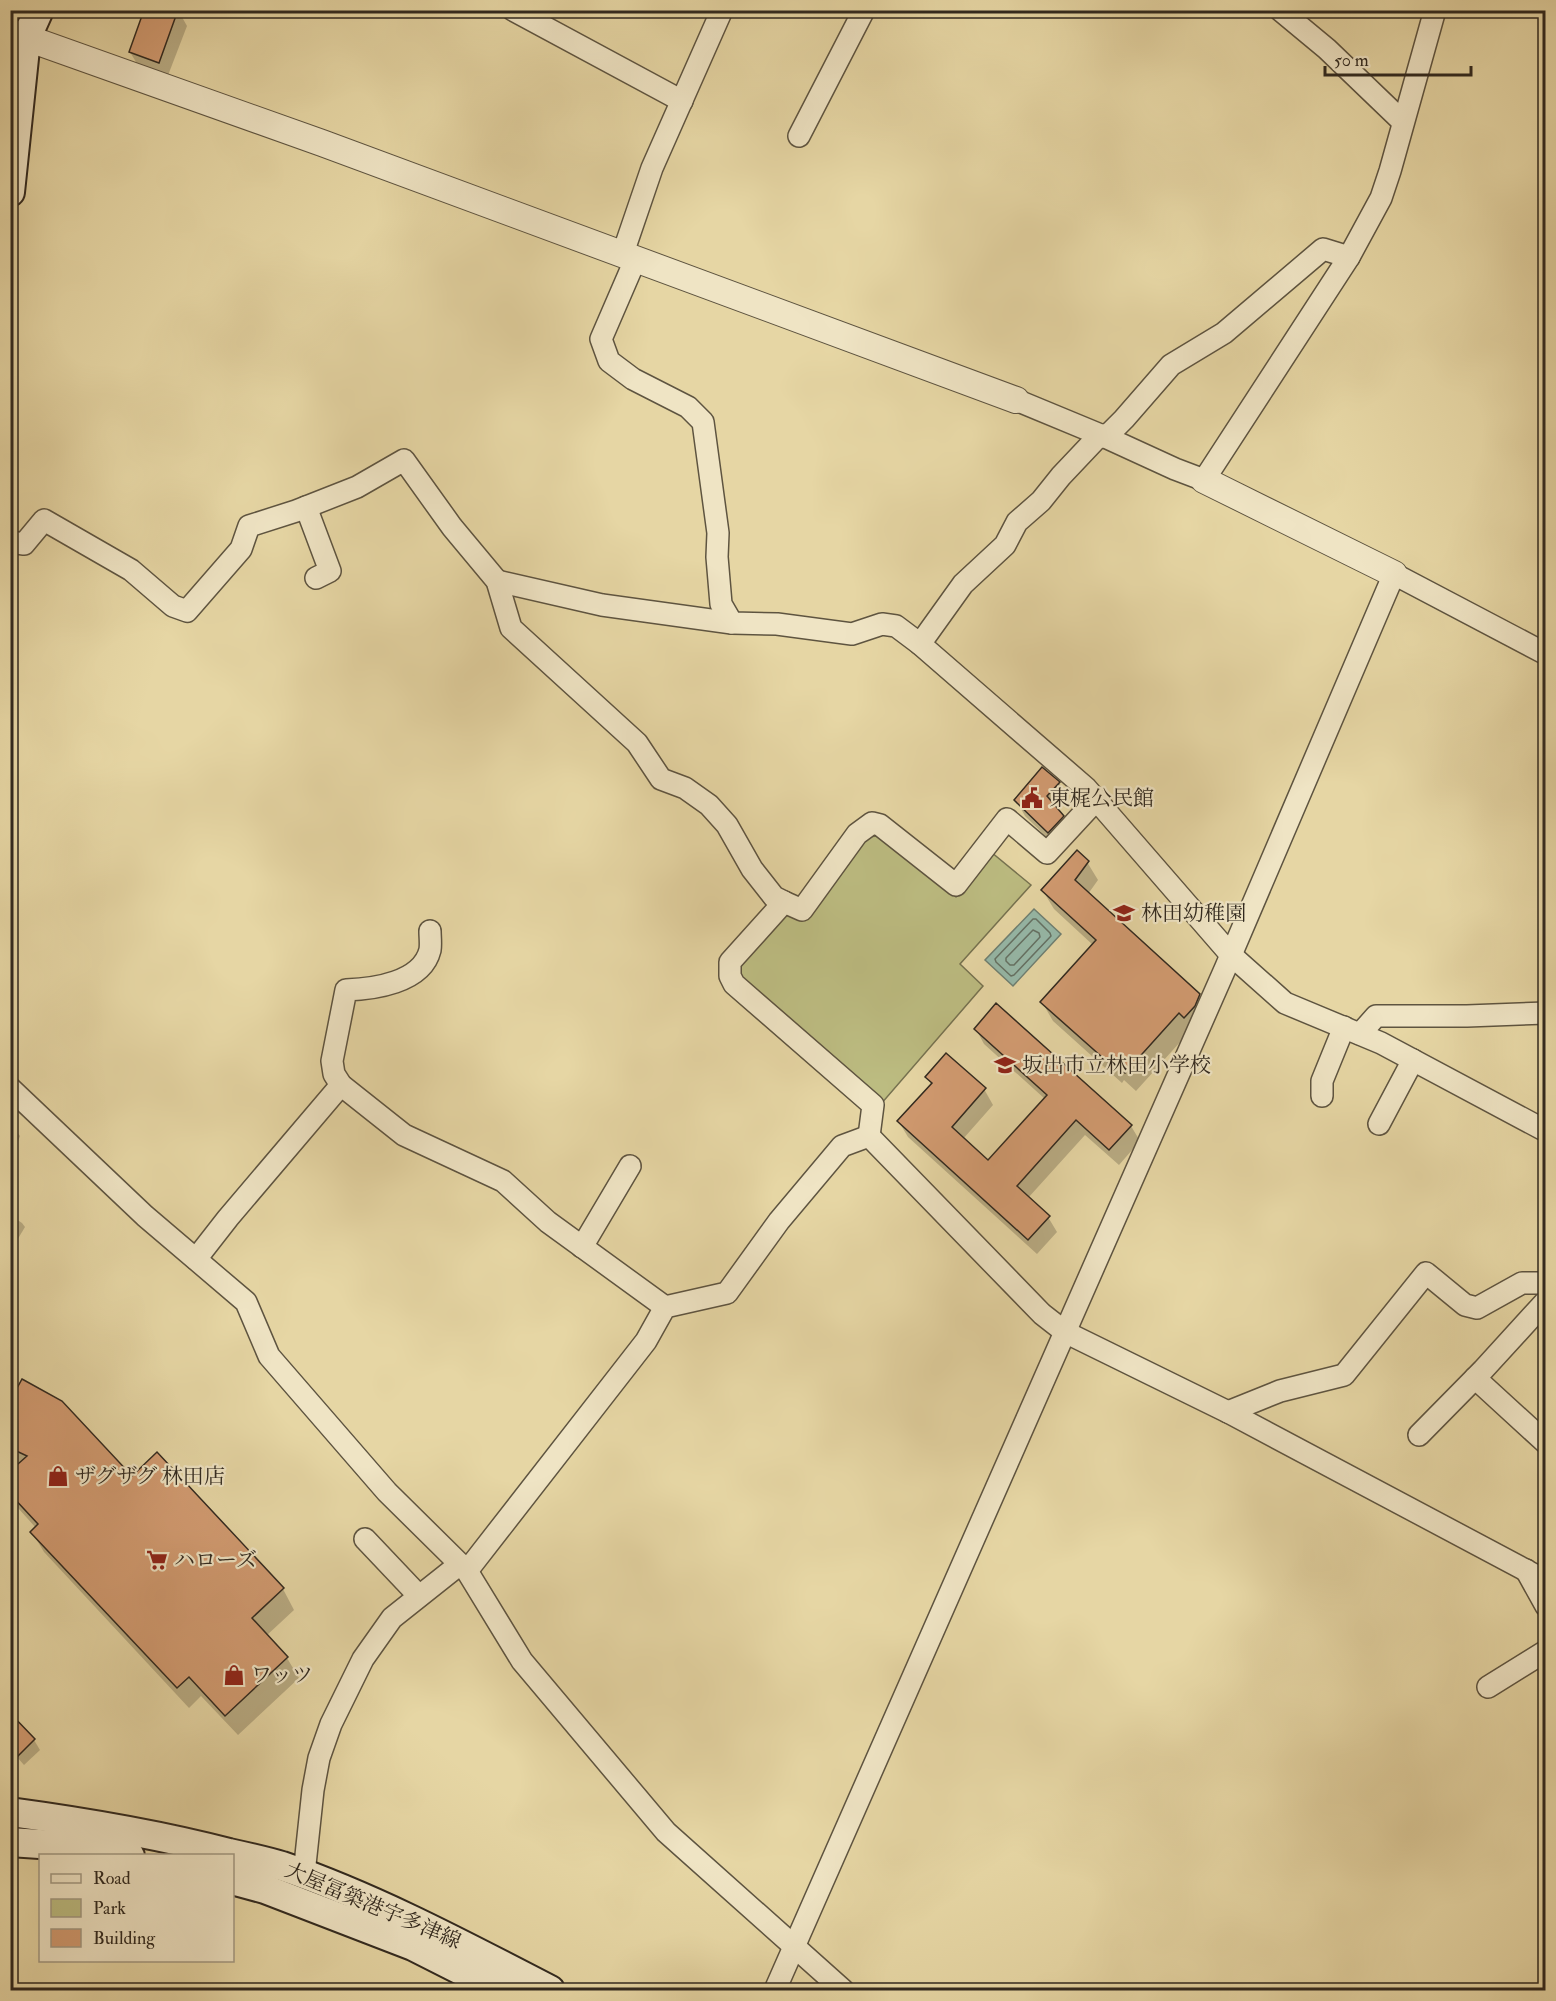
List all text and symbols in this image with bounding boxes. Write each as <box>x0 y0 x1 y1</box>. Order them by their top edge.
scale bar <box>1325 39 1470 77</box>
text: 50 m <box>1334 49 1369 72</box>
place label: 東梶公民館 <box>1049 785 1154 812</box>
public building icon: 東梶公民館 <box>1020 786 1044 810</box>
place label: 林田幼稚園 <box>1141 900 1246 927</box>
school or university icon: 林田幼稚園 <box>1112 901 1136 925</box>
place label: 坂出市立林田小学校 <box>1022 1052 1211 1079</box>
school or university icon: 坂出市立林田小学校 <box>993 1053 1017 1077</box>
place label: ザグザグ 林田店 <box>75 1463 225 1490</box>
shop icon: ザグザグ 林田店 <box>46 1464 70 1488</box>
place label: ハローズ <box>174 1547 257 1574</box>
supermarket icon: ハローズ <box>145 1548 169 1572</box>
place label: ワッツ <box>251 1662 313 1689</box>
shop icon: ワッツ <box>222 1663 246 1687</box>
legend <box>39 1854 234 1962</box>
street label: 大屋冨築港宇多津線 <box>281 1857 465 1955</box>
text: Road <box>93 1867 131 1890</box>
text: Park <box>93 1897 126 1920</box>
text: Building <box>93 1927 156 1950</box>

